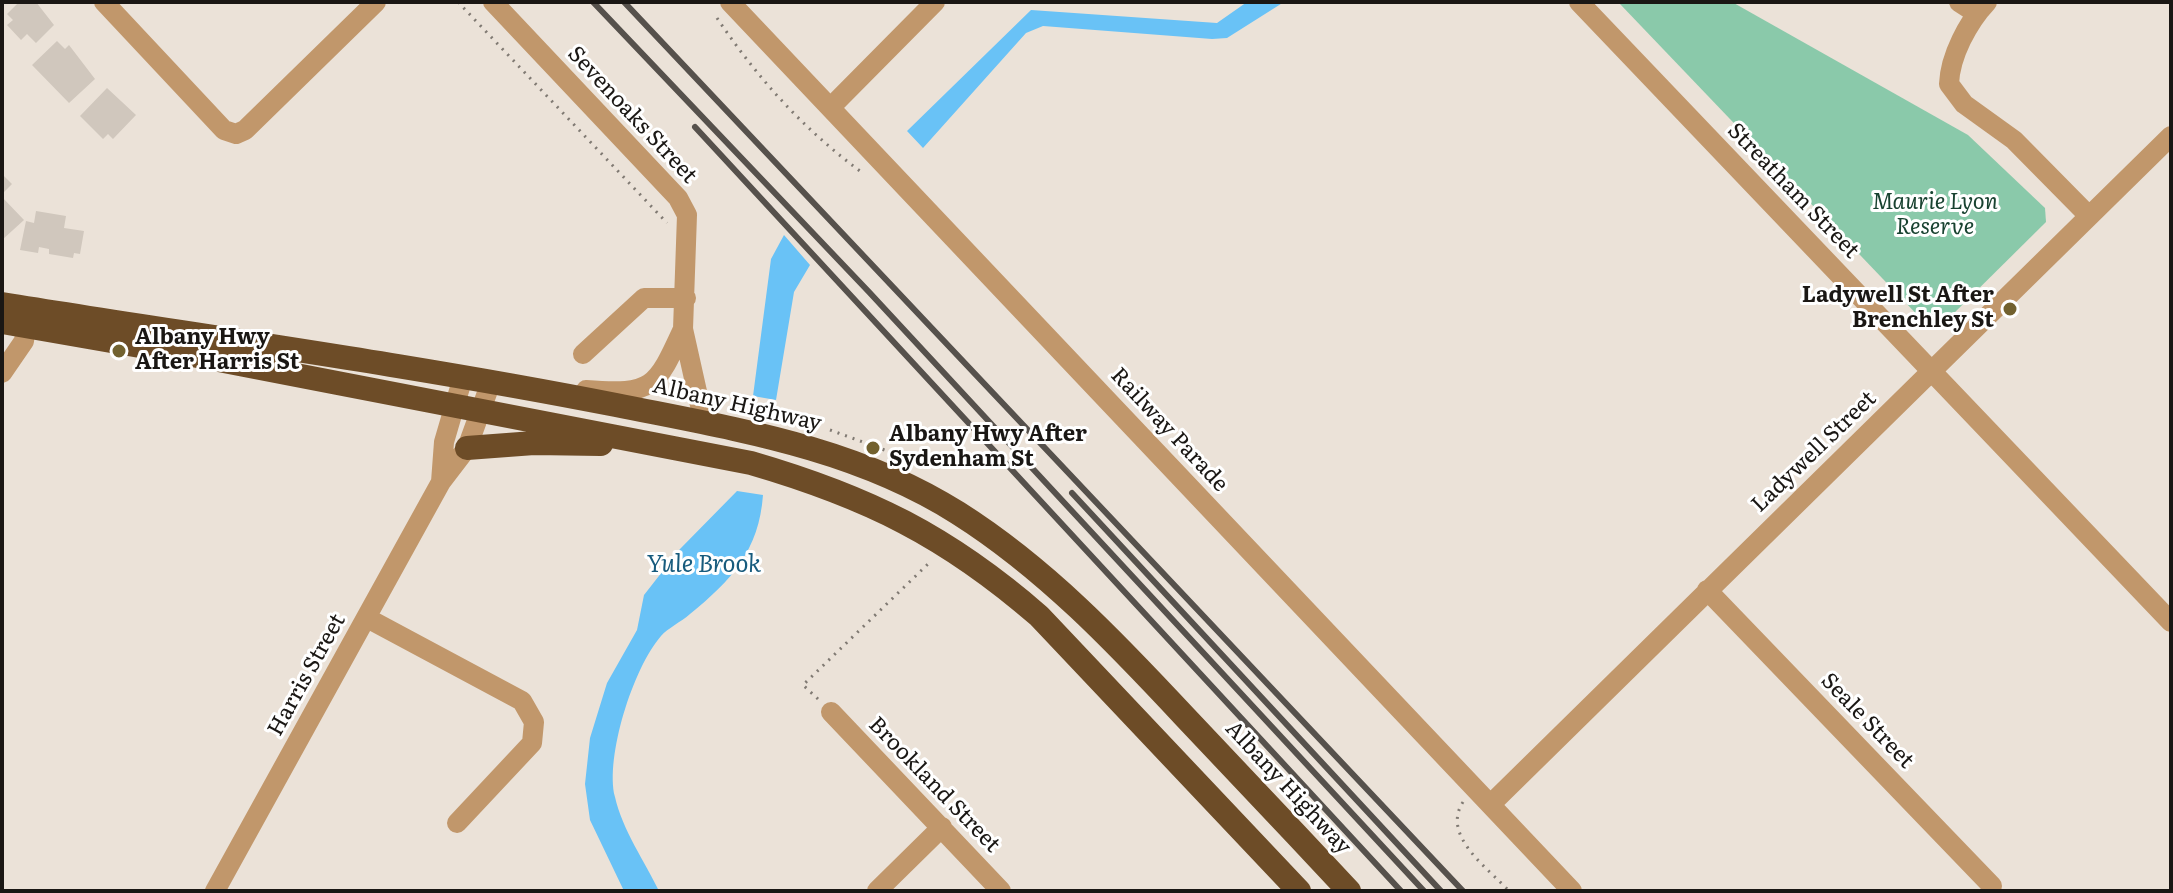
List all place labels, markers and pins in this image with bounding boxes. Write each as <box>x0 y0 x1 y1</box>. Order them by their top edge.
place label: Ladywell St After Brenchley St <box>1802 283 1994 334</box>
marker: Ladywell St After Brenchley St <box>2001 300 2019 318</box>
place label: Albany Hwy After Harris St <box>135 325 299 376</box>
marker: Albany Hwy After Harris St <box>110 342 128 360</box>
place label: Albany Hwy After Sydenham St <box>889 422 1087 474</box>
marker: Albany Hwy After Sydenham St <box>864 439 882 457</box>

